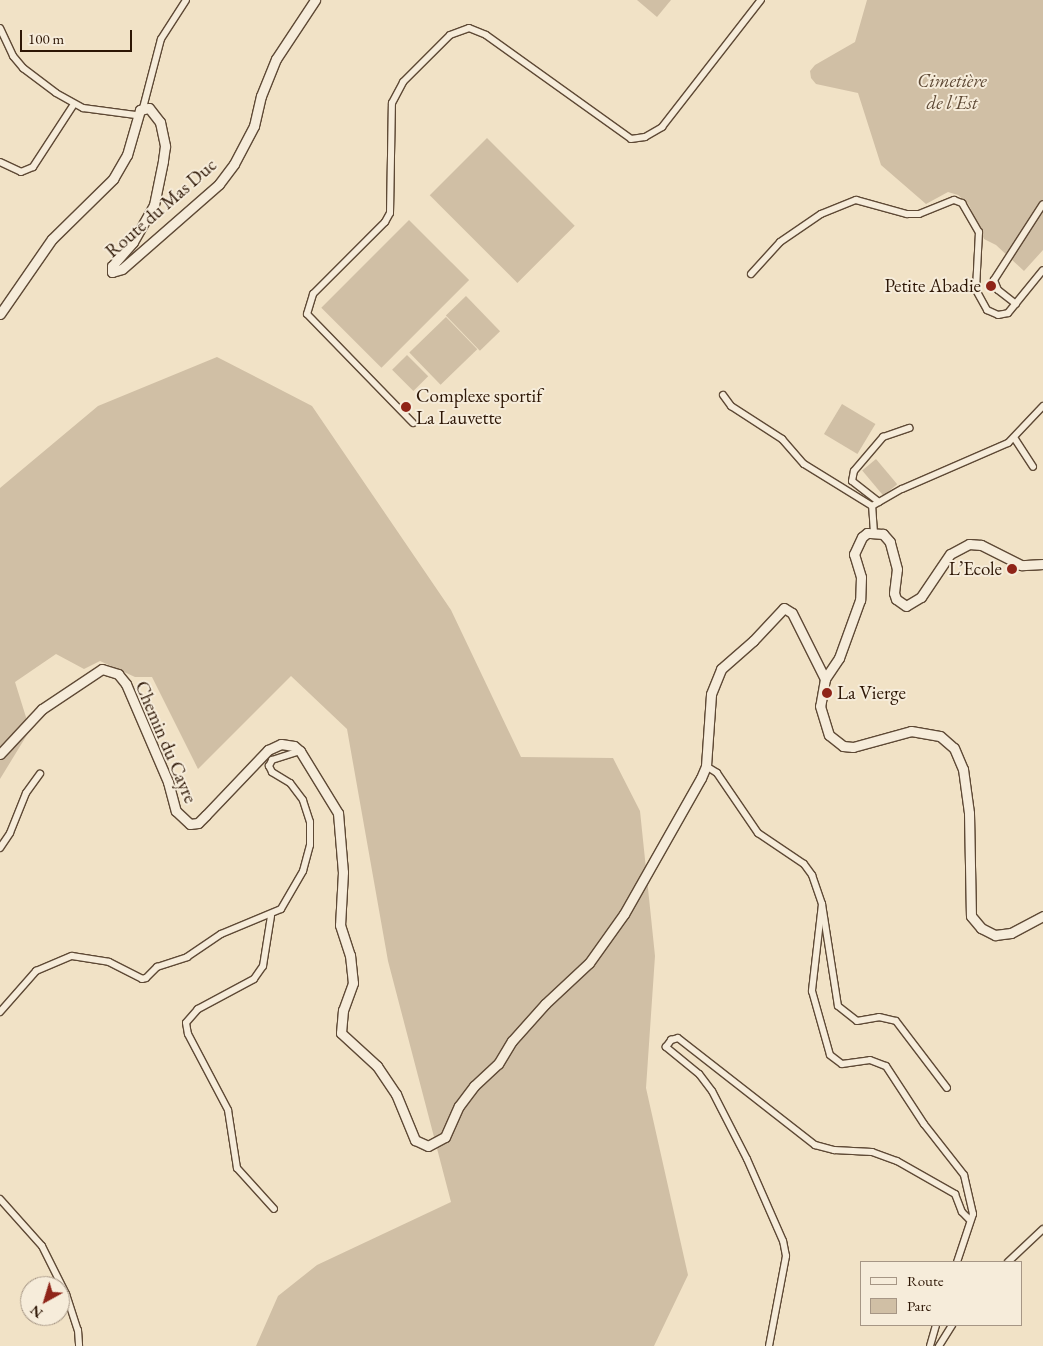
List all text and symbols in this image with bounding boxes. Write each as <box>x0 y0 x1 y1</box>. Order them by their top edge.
scale bar <box>22 20 135 52</box>
text: 100 m <box>28 29 64 48</box>
park label: Cimetière de l'Est <box>917 70 987 114</box>
street label: Route du Mas Duc <box>101 154 221 262</box>
place label: Petite Abadie <box>884 275 981 297</box>
marker: Petite Abadie <box>985 280 997 292</box>
place label: Complexe sportif La Lauvette <box>416 385 542 429</box>
marker: Complexe sportif La Lauvette <box>400 401 412 413</box>
place label: L’Ecole <box>949 558 1002 580</box>
marker: L’Ecole <box>1006 563 1018 575</box>
street label: Chemin du Cayre <box>130 678 202 806</box>
place label: La Vierge <box>837 682 906 704</box>
marker: La Vierge <box>821 687 833 699</box>
legend <box>860 1261 1023 1326</box>
text: Route <box>907 1271 944 1290</box>
north arrow <box>20 1276 70 1326</box>
text: Parc <box>907 1296 932 1315</box>
text: N <box>26 1301 46 1322</box>

